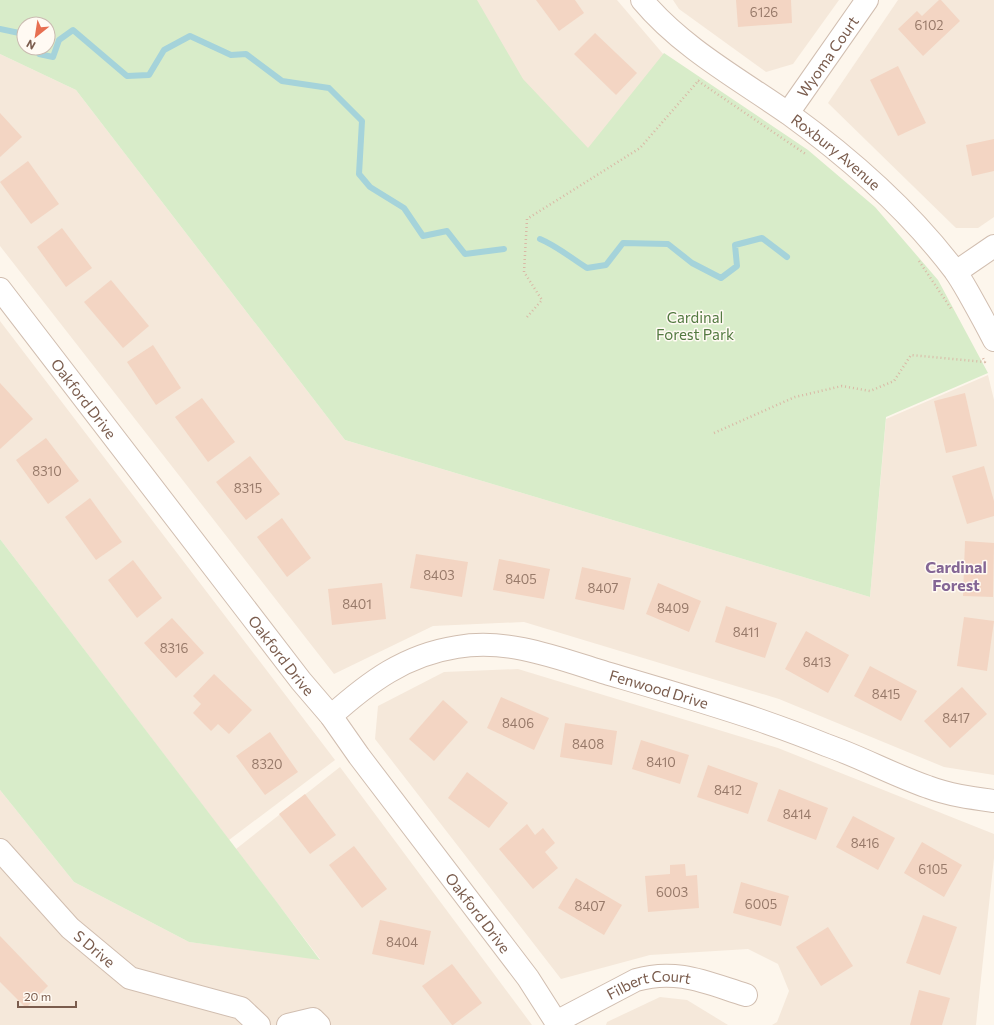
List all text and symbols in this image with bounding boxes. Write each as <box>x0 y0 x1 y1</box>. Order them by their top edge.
house number: 6126 <box>750 4 778 20</box>
street label: Wyoma Court <box>793 12 862 100</box>
north arrow <box>16 16 56 56</box>
house number: 6102 <box>914 17 944 33</box>
text: N <box>24 37 38 53</box>
street label: Roxbury Avenue <box>788 110 885 194</box>
park label: Cardinal Forest Park <box>656 308 734 343</box>
street label: Oakford Drive <box>48 355 121 442</box>
house number: 8310 <box>32 463 62 479</box>
house number: 8315 <box>234 480 262 496</box>
district label: Cardinal Forest <box>925 557 987 594</box>
house number: 8403 <box>423 567 455 583</box>
house number: 8405 <box>505 571 537 587</box>
house number: 8407 <box>588 580 619 596</box>
house number: 8401 <box>342 596 372 612</box>
house number: 8409 <box>657 600 689 616</box>
street label: Oakford Drive <box>245 612 318 699</box>
house number: 8411 <box>733 624 759 640</box>
house number: 8316 <box>160 640 188 656</box>
house number: 8413 <box>803 654 831 670</box>
street label: Fenwood Drive <box>607 666 711 712</box>
house number: 8415 <box>872 686 900 702</box>
house number: 8417 <box>942 710 970 726</box>
house number: 8406 <box>502 715 534 731</box>
house number: 8408 <box>572 736 604 752</box>
house number: 8410 <box>646 754 676 770</box>
house number: 8320 <box>252 756 282 772</box>
house number: 8412 <box>714 782 742 798</box>
house number: 8414 <box>783 806 812 822</box>
house number: 8416 <box>851 835 879 851</box>
house number: 6105 <box>918 861 948 877</box>
street label: Oakford Drive <box>442 869 515 956</box>
house number: 6003 <box>656 884 688 900</box>
house number: 6005 <box>745 896 777 912</box>
house number: 8407 <box>575 898 606 914</box>
street label: S Drive <box>71 926 119 971</box>
house number: 8404 <box>386 934 418 950</box>
street label: Filbert Court <box>603 967 693 1003</box>
scale bar <box>18 983 76 1009</box>
text: 20 m <box>24 989 51 1003</box>

